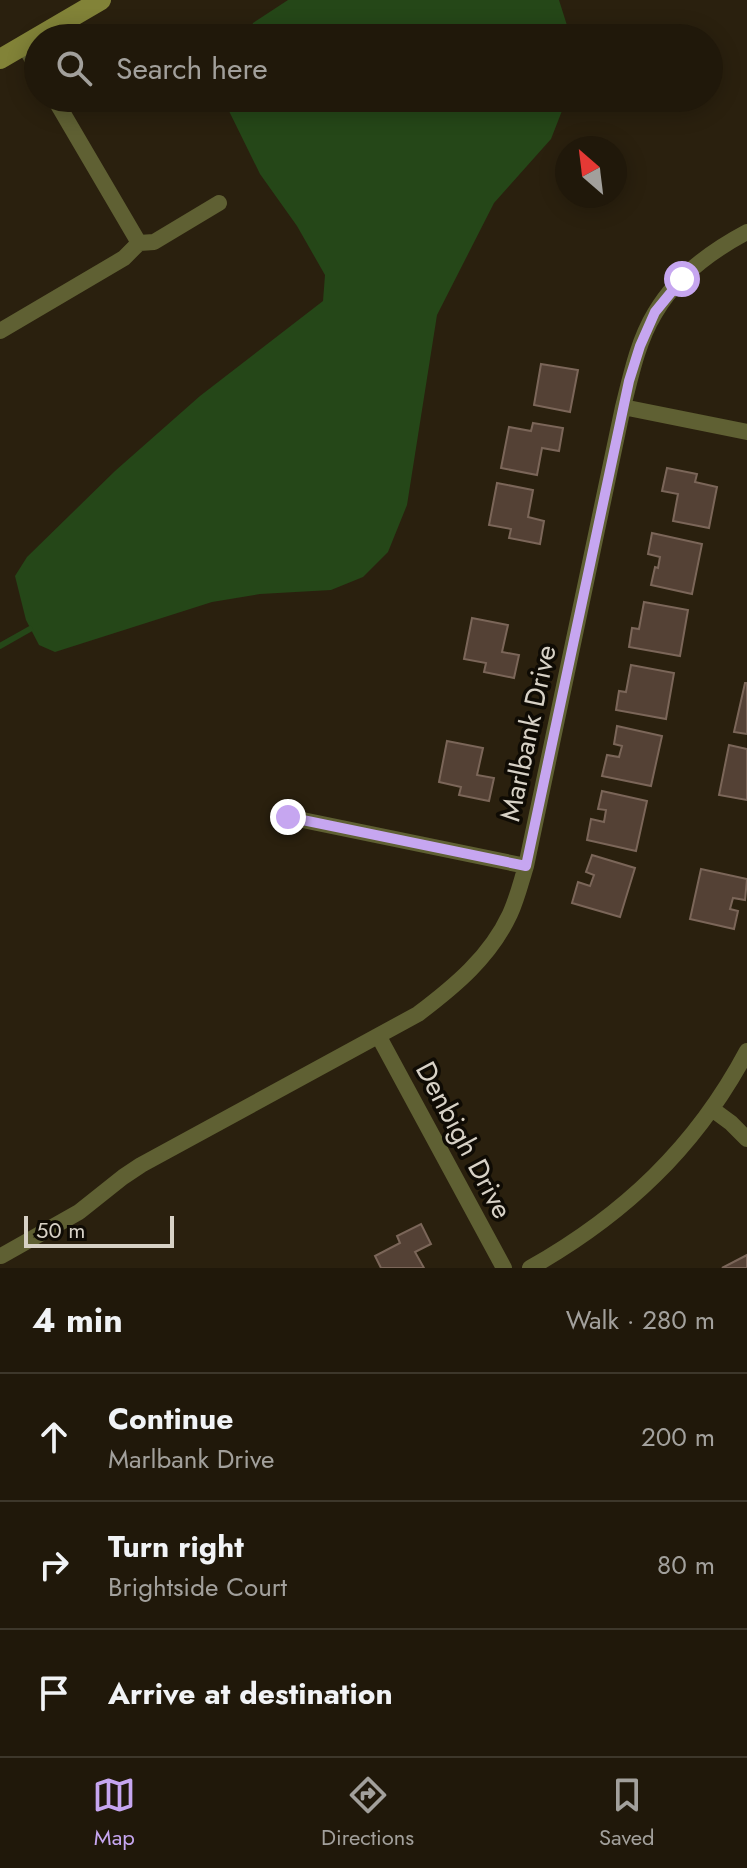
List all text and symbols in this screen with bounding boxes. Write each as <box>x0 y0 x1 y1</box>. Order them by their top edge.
search box <box>24 24 723 112</box>
icon: search <box>52 46 96 90</box>
text: Search here <box>116 47 268 90</box>
north arrow <box>555 136 627 208</box>
route start <box>664 261 700 297</box>
street label: Marlbank Drive <box>489 641 567 825</box>
route end <box>270 799 306 835</box>
street label: Denbigh Drive <box>405 1054 523 1226</box>
scale bar <box>24 1212 174 1248</box>
text: 50 m <box>36 1214 85 1246</box>
text: 4 min <box>32 1296 123 1345</box>
text: Walk · 280 m <box>566 1301 715 1339</box>
text: Continue <box>108 1397 234 1440</box>
icon: ahead <box>32 1415 76 1459</box>
text: 200 m <box>641 1418 715 1456</box>
text: Marlbank Drive <box>108 1440 274 1478</box>
text: Turn right <box>108 1525 244 1568</box>
icon: right <box>32 1543 76 1587</box>
text: 80 m <box>657 1546 715 1584</box>
text: Brightside Court <box>108 1568 287 1606</box>
icon: arrive <box>32 1671 76 1715</box>
text: Arrive at destination <box>108 1672 393 1715</box>
tab: Map <box>92 1773 136 1853</box>
tab: Directions <box>321 1773 414 1853</box>
tab: Saved <box>599 1773 655 1853</box>

